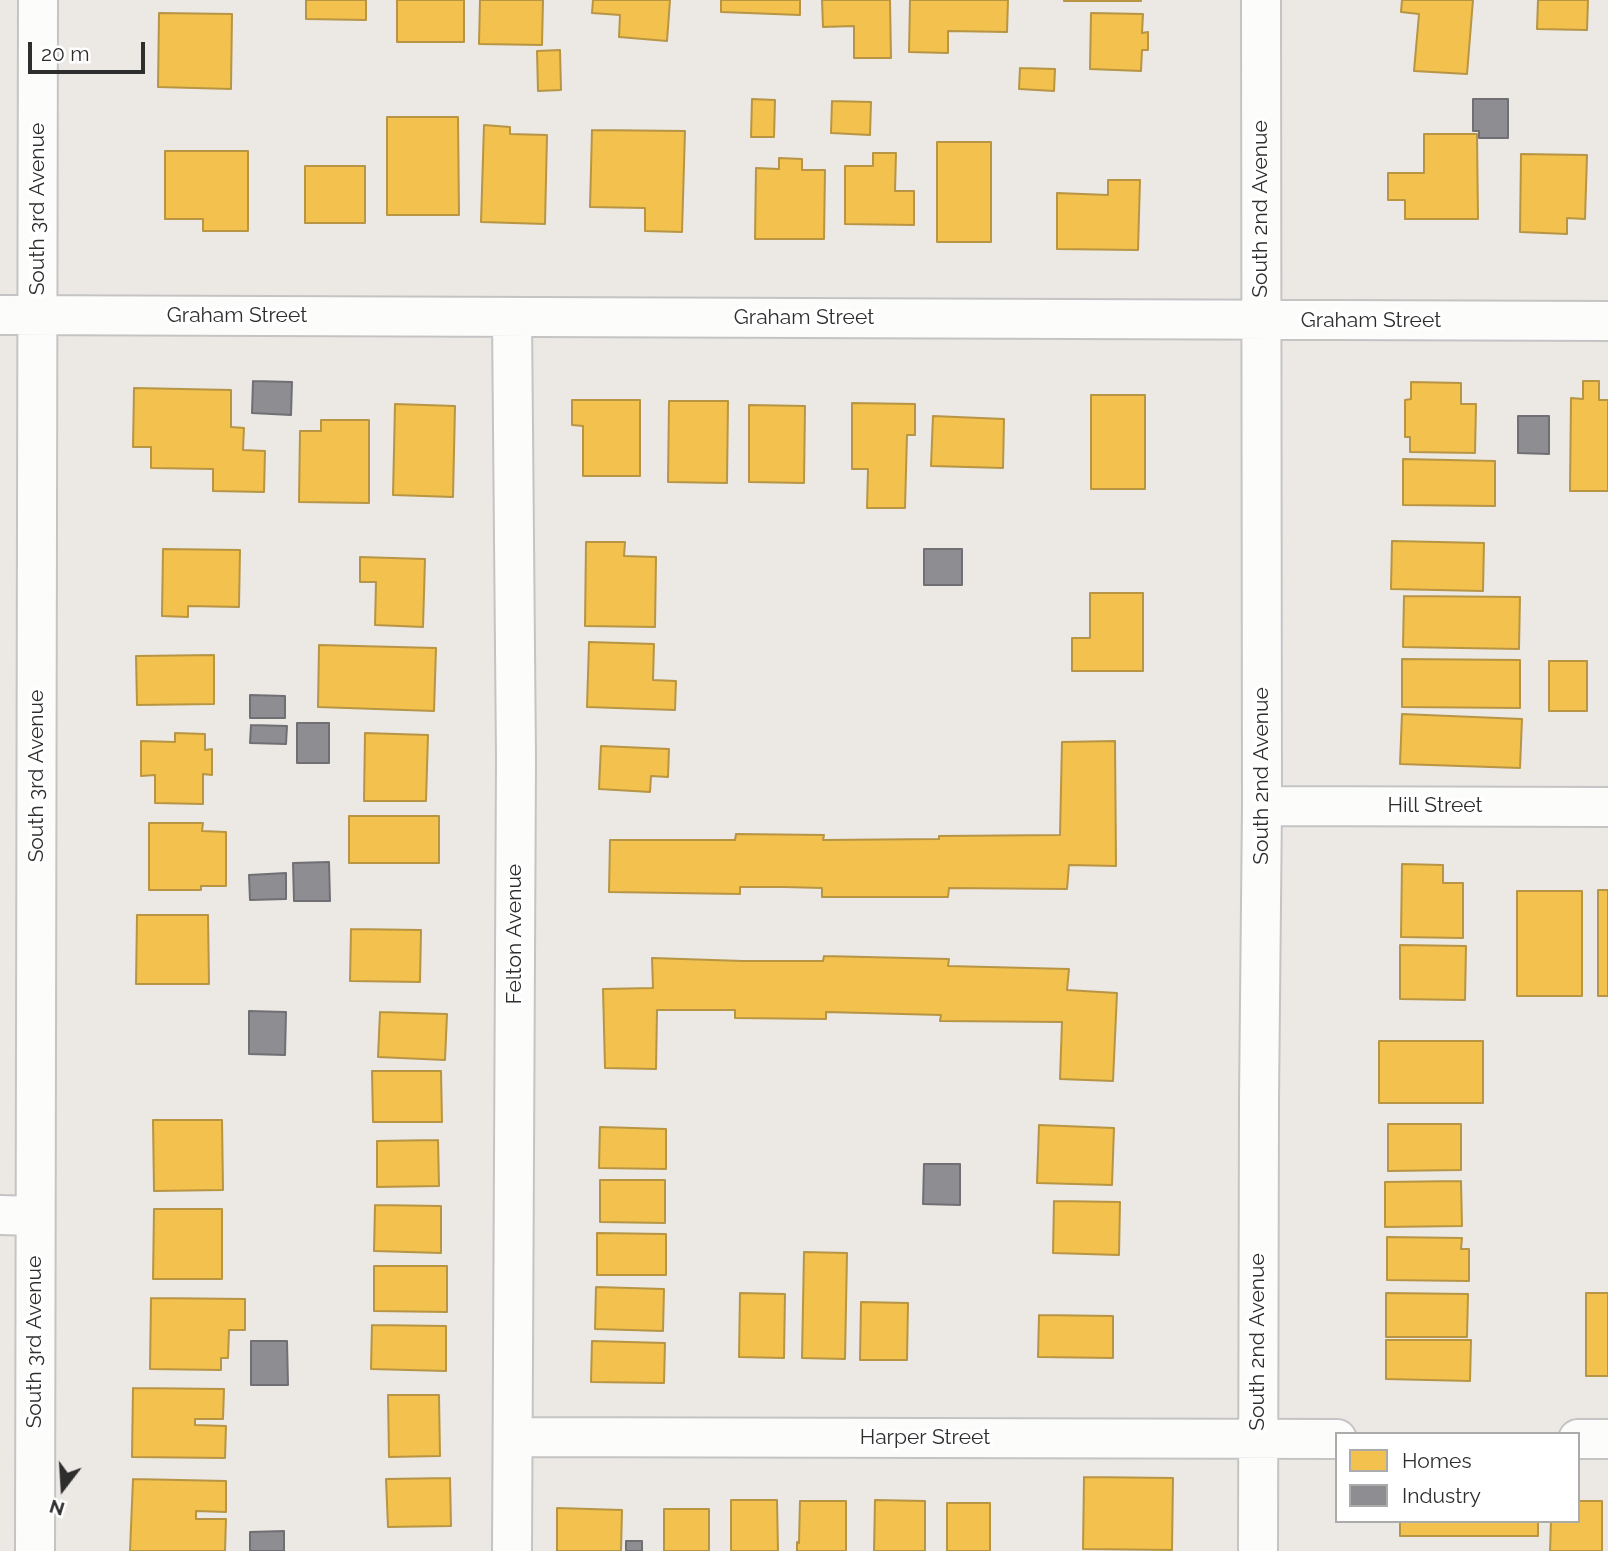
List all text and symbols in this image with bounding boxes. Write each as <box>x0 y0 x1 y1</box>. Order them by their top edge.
scale bar <box>32 28 149 72</box>
text: 20 m <box>41 41 89 66</box>
street label: South 2nd Avenue <box>1248 120 1274 298</box>
street label: South 3rd Avenue <box>25 123 51 295</box>
street label: Graham Street <box>167 303 307 329</box>
street label: Graham Street <box>734 305 874 331</box>
street label: Graham Street <box>1301 308 1441 334</box>
street label: South 2nd Avenue <box>1249 687 1275 865</box>
street label: South 3rd Avenue <box>24 690 50 862</box>
street label: Hill Street <box>1387 793 1483 819</box>
street label: Felton Avenue <box>502 864 528 1004</box>
street label: South 2nd Avenue <box>1245 1253 1271 1431</box>
street label: South 3rd Avenue <box>22 1256 48 1428</box>
street label: Harper Street <box>860 1425 990 1451</box>
legend <box>1335 1432 1580 1523</box>
text: Homes <box>1402 1448 1472 1473</box>
north arrow <box>28 1453 98 1523</box>
text: Industry <box>1402 1483 1481 1508</box>
text: N <box>47 1495 67 1521</box>

